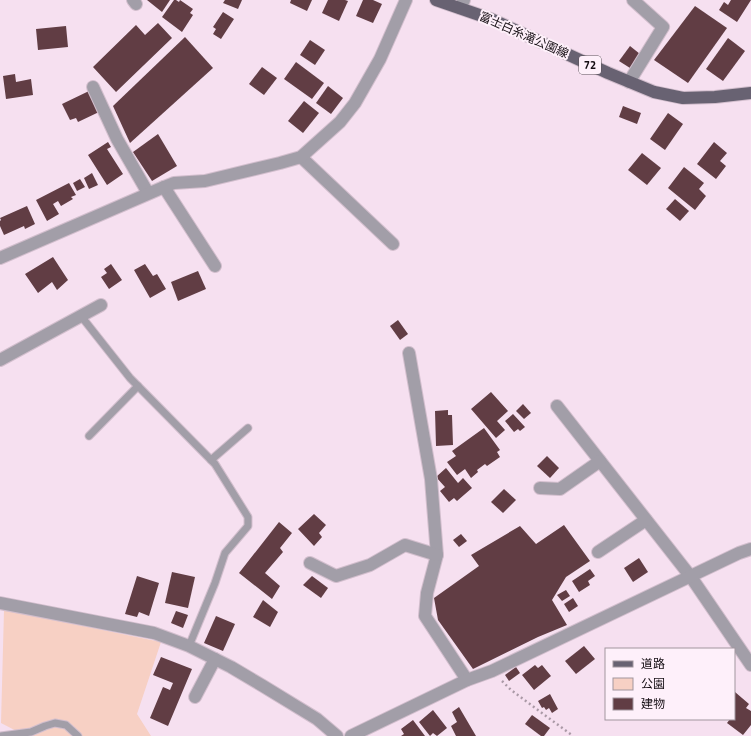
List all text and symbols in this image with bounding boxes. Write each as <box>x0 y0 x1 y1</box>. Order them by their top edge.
street label: 富士白糸滝公園線 <box>476 6 572 63</box>
road number: 72 <box>579 56 601 74</box>
legend <box>605 648 735 720</box>
text: 道路 <box>641 654 665 673</box>
text: 公園 <box>641 674 665 693</box>
text: 建物 <box>641 694 665 713</box>

